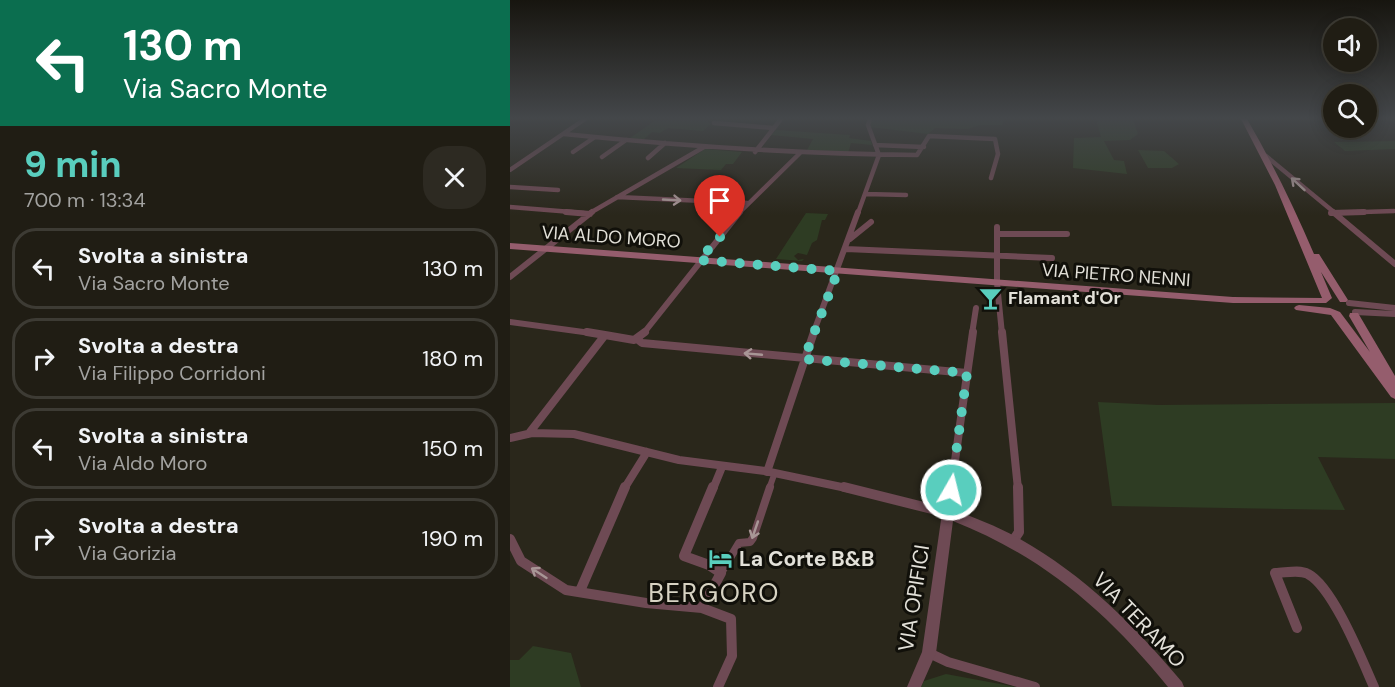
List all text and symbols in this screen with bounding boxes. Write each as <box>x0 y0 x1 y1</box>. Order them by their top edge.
text: 130 m <box>123 18 243 73</box>
map controls <box>1323 18 1377 138</box>
button: sound <box>1323 18 1377 72</box>
icon: left <box>24 24 102 102</box>
text: Via Sacro Monte <box>123 71 328 106</box>
button: search <box>1323 84 1377 138</box>
text: 9 min <box>24 141 122 188</box>
button: close <box>423 146 486 209</box>
pin <box>694 175 745 237</box>
one-way arrow <box>1291 177 1306 191</box>
icon: arrive <box>703 184 736 217</box>
text: 700 m · 13:34 <box>24 187 146 213</box>
one-way arrow <box>662 194 682 205</box>
street label: VIA ALDO MORO <box>541 220 681 254</box>
text: Svolta a sinistra <box>78 241 248 270</box>
icon: left <box>27 252 60 285</box>
text: 130 m <box>423 254 483 283</box>
street label: VIA PIETRO NENNI <box>1041 258 1191 292</box>
text: Via Sacro Monte <box>78 270 230 296</box>
bar icon: Flamant d'Or <box>977 285 1003 311</box>
place label: Flamant d'Or <box>1008 286 1121 310</box>
text: Svolta a destra <box>78 331 239 360</box>
icon: right <box>27 342 60 375</box>
text: 180 m <box>422 344 483 373</box>
one-way arrow <box>744 348 763 359</box>
text: Via Filippo Corridoni <box>78 360 266 386</box>
text: Svolta a sinistra <box>78 421 248 450</box>
icon: left <box>27 432 60 465</box>
text: 150 m <box>422 434 483 463</box>
text: Via Aldo Moro <box>78 450 207 476</box>
position arrow <box>919 458 983 522</box>
text: Svolta a destra <box>78 511 239 540</box>
one-way arrow <box>749 520 760 539</box>
icon: right <box>27 522 60 555</box>
text: 190 m <box>422 524 483 553</box>
text: Via Gorizia <box>78 540 176 566</box>
street label: VIA OPIFICI <box>892 542 936 654</box>
place label: La Corte B&B <box>739 545 874 573</box>
hotel icon: La Corte B&B <box>708 546 734 572</box>
one-way arrow <box>531 566 548 578</box>
street label: VIA TERAMO <box>1086 566 1192 674</box>
district label: BERGORO <box>648 576 780 610</box>

